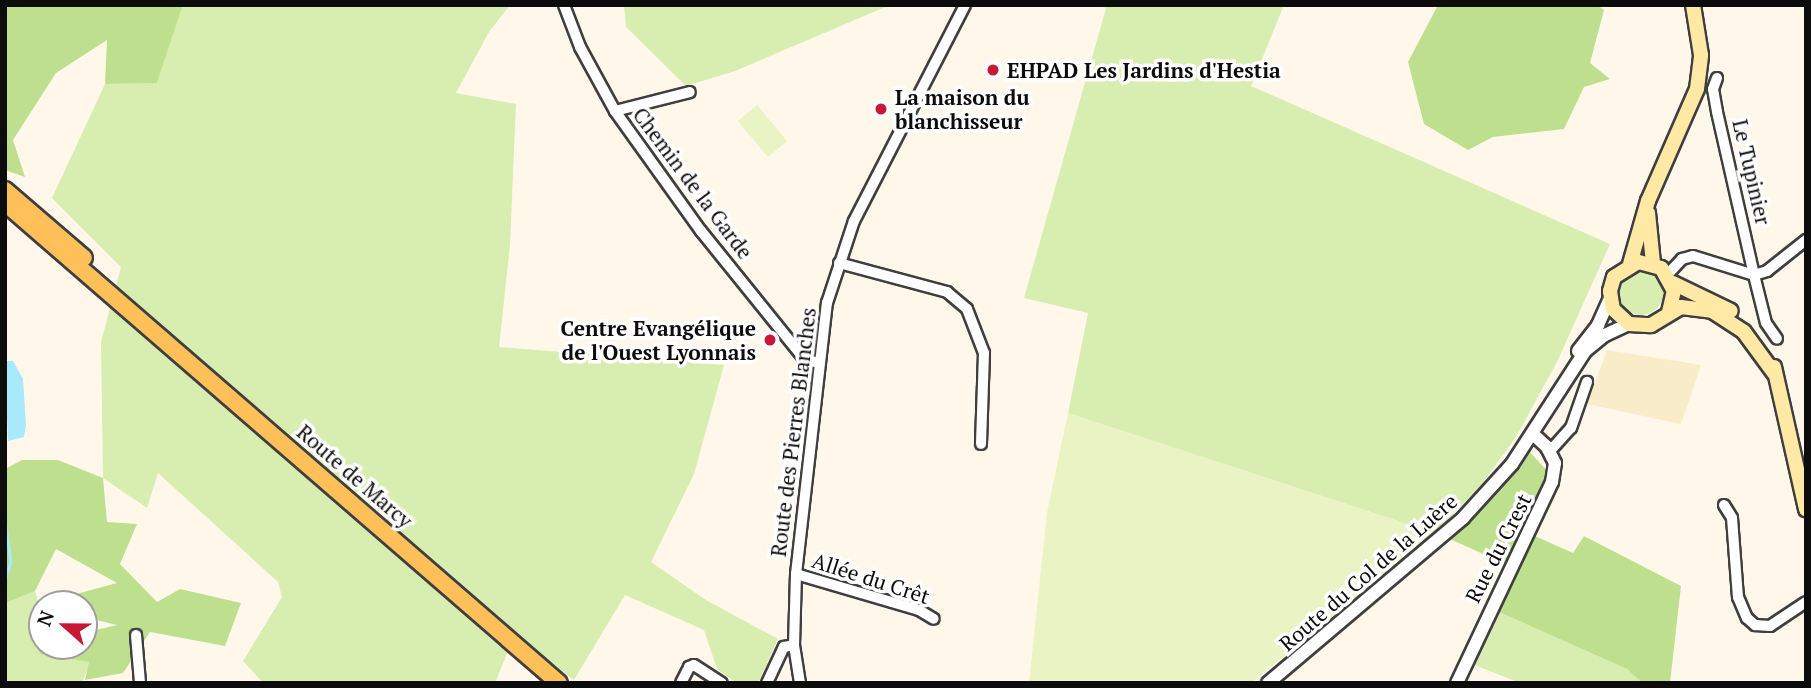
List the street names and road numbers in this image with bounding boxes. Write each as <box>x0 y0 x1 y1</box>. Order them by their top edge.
street label: Chemin de la Garde <box>628 102 758 264</box>
street label: Le Tupinier <box>1728 117 1776 227</box>
street label: Route des Pierres Blanches <box>765 306 821 558</box>
street label: Route de Marcy <box>292 419 418 533</box>
street label: Route du Col de la Luère <box>1274 488 1462 656</box>
street label: Rue du Crest <box>1460 489 1536 607</box>
street label: Allée du Crêt <box>809 547 933 609</box>

